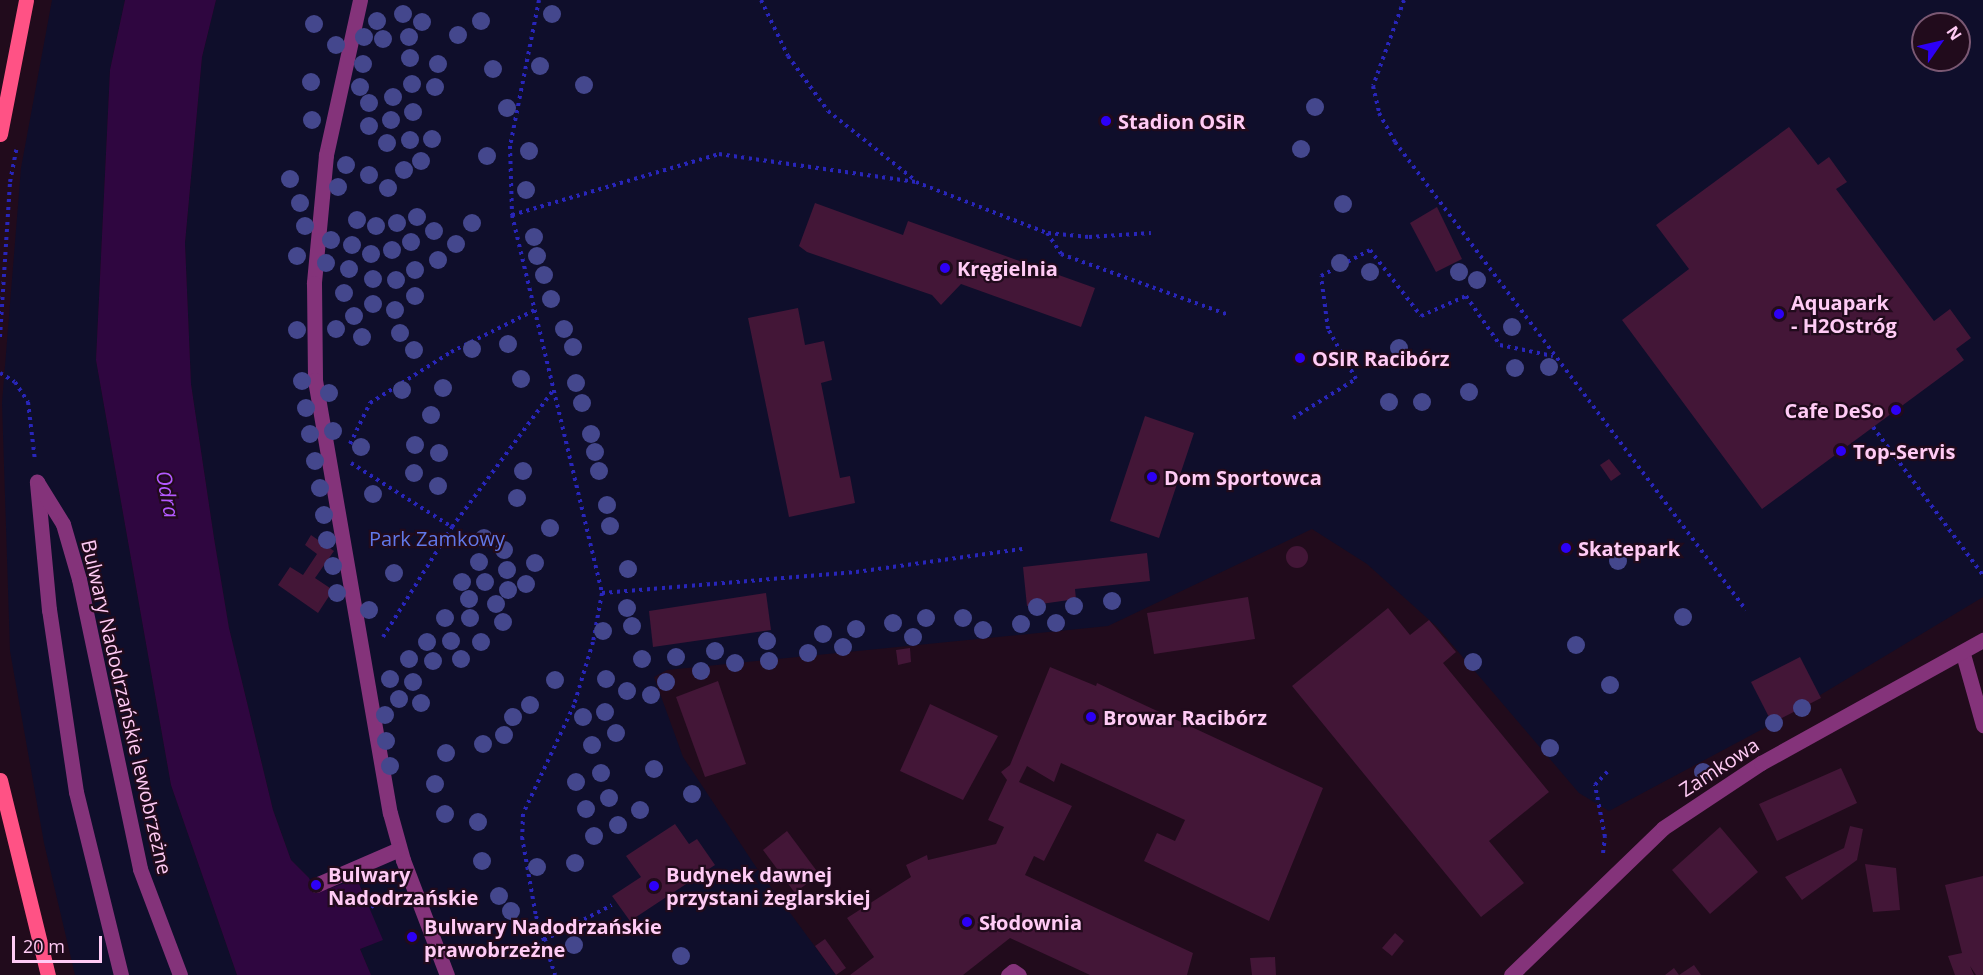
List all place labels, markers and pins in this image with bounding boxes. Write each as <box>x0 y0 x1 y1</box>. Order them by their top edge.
place label: Stadion OSiR <box>1118 109 1246 133</box>
marker: Stadion OSiR <box>1099 114 1113 128</box>
place label: Kręgielnia <box>957 256 1058 280</box>
marker: Kręgielnia <box>938 261 952 275</box>
place label: Aquapark - H2Ostróg <box>1791 290 1897 337</box>
marker: Aquapark - H2Ostróg <box>1772 307 1786 321</box>
place label: OSIR Racibórz <box>1312 346 1450 370</box>
marker: OSIR Racibórz <box>1293 351 1307 365</box>
place label: Cafe DeSo <box>1784 398 1884 422</box>
marker: Cafe DeSo <box>1889 403 1903 417</box>
place label: Top-Servis <box>1853 439 1955 463</box>
marker: Top-Servis <box>1834 444 1848 458</box>
place label: Dom Sportowca <box>1164 465 1322 489</box>
marker: Dom Sportowca <box>1145 470 1159 484</box>
place label: Skatepark <box>1578 536 1680 560</box>
marker: Skatepark <box>1559 541 1573 555</box>
place label: Browar Racibórz <box>1103 705 1267 729</box>
marker: Browar Racibórz <box>1084 710 1098 724</box>
place label: Bulwary Nadodrzańskie <box>328 862 478 909</box>
place label: Budynek dawnej przystani żeglarskiej <box>666 862 871 909</box>
marker: Bulwary Nadodrzańskie <box>309 878 323 892</box>
marker: Budynek dawnej przystani żeglarskiej <box>647 879 661 893</box>
place label: Słodownia <box>979 910 1082 934</box>
place label: Bulwary Nadodrzańskie prawobrzeżne <box>424 914 662 961</box>
marker: Słodownia <box>960 915 974 929</box>
marker: Bulwary Nadodrzańskie prawobrzeżne <box>405 930 419 944</box>

